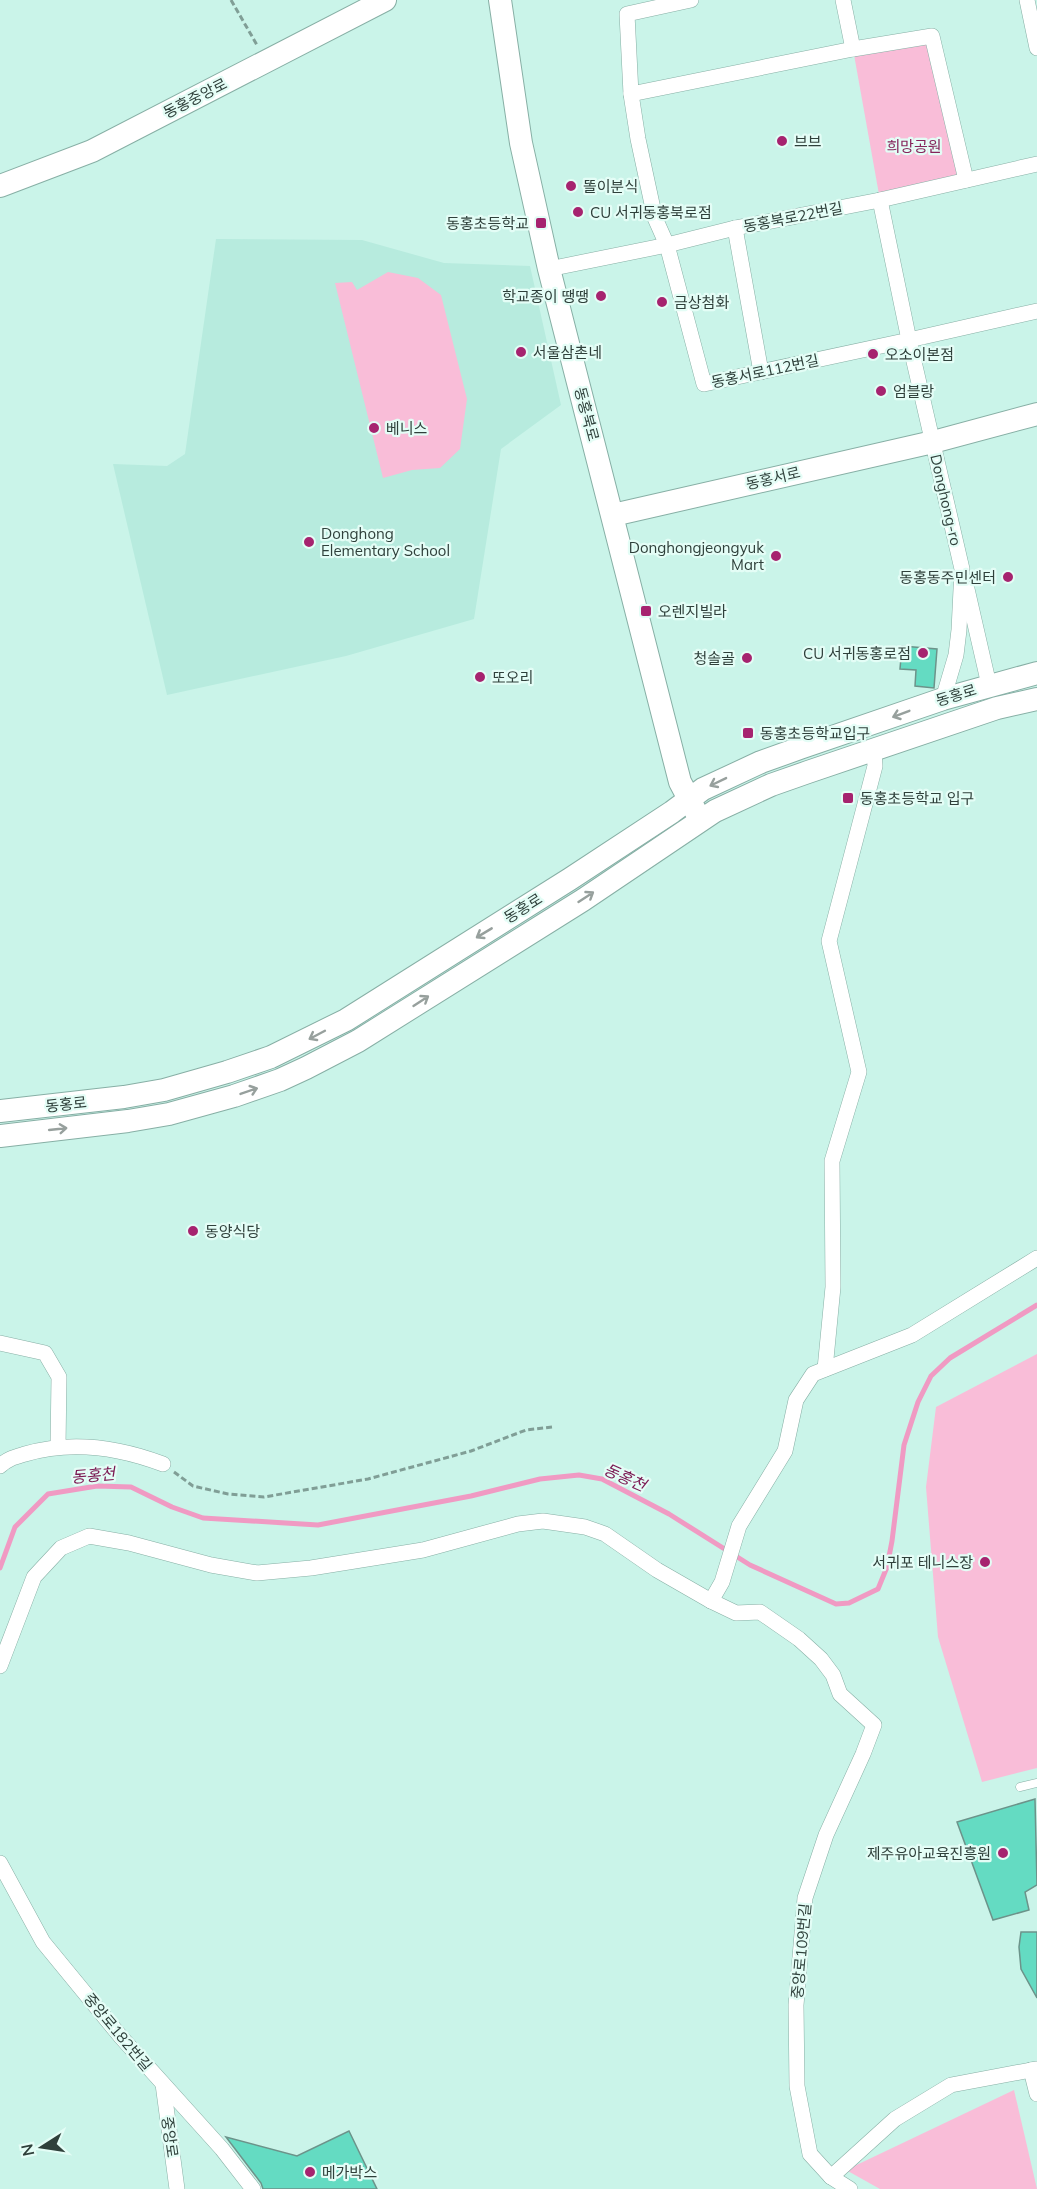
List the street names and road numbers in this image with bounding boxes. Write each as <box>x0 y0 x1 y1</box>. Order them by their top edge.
street label: 동홍중앙로 <box>160 74 230 122</box>
street label: 동홍북로22번길 <box>742 198 844 236</box>
street label: 동홍서로112번길 <box>709 350 821 392</box>
street label: 동홍북로 <box>571 385 603 443</box>
street label: Donghong-ro <box>926 452 966 548</box>
street label: 동홍서로 <box>744 463 802 493</box>
street label: 동홍로 <box>933 680 979 710</box>
street label: 동홍로 <box>500 889 546 927</box>
street label: 동홍로 <box>44 1092 88 1116</box>
street label: 중앙로109번길 <box>787 1902 815 2000</box>
street label: 중앙로182번길 <box>80 1989 156 2075</box>
street label: 중앙로 <box>158 2115 182 2159</box>

